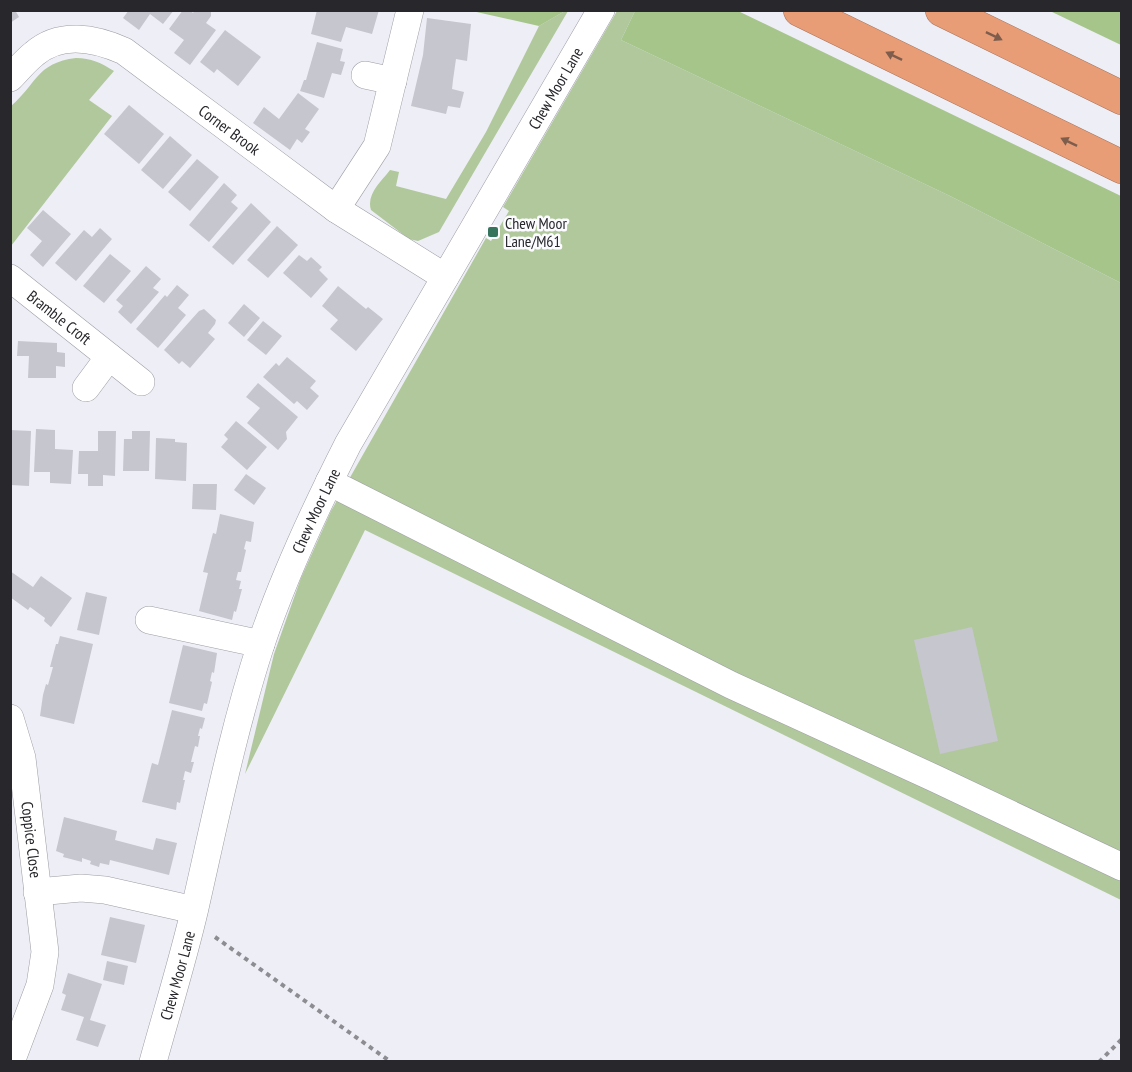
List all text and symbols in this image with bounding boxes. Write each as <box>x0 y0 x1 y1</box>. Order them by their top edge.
one-way arrow <box>986 32 1003 41</box>
street label: Chew Moor Lane <box>524 44 587 133</box>
one-way arrow <box>885 51 902 61</box>
street label: Corner Brook <box>195 100 265 160</box>
one-way arrow <box>1060 137 1077 146</box>
place label: Chew Moor Lane/M61 <box>505 213 567 251</box>
marker: Chew Moor Lane/M61 <box>486 225 500 239</box>
street label: Bramble Croft <box>23 286 96 349</box>
street label: Chew Moor Lane <box>287 465 344 556</box>
street label: Coppice Close <box>17 800 46 879</box>
street label: Chew Moor Lane <box>155 929 199 1022</box>

